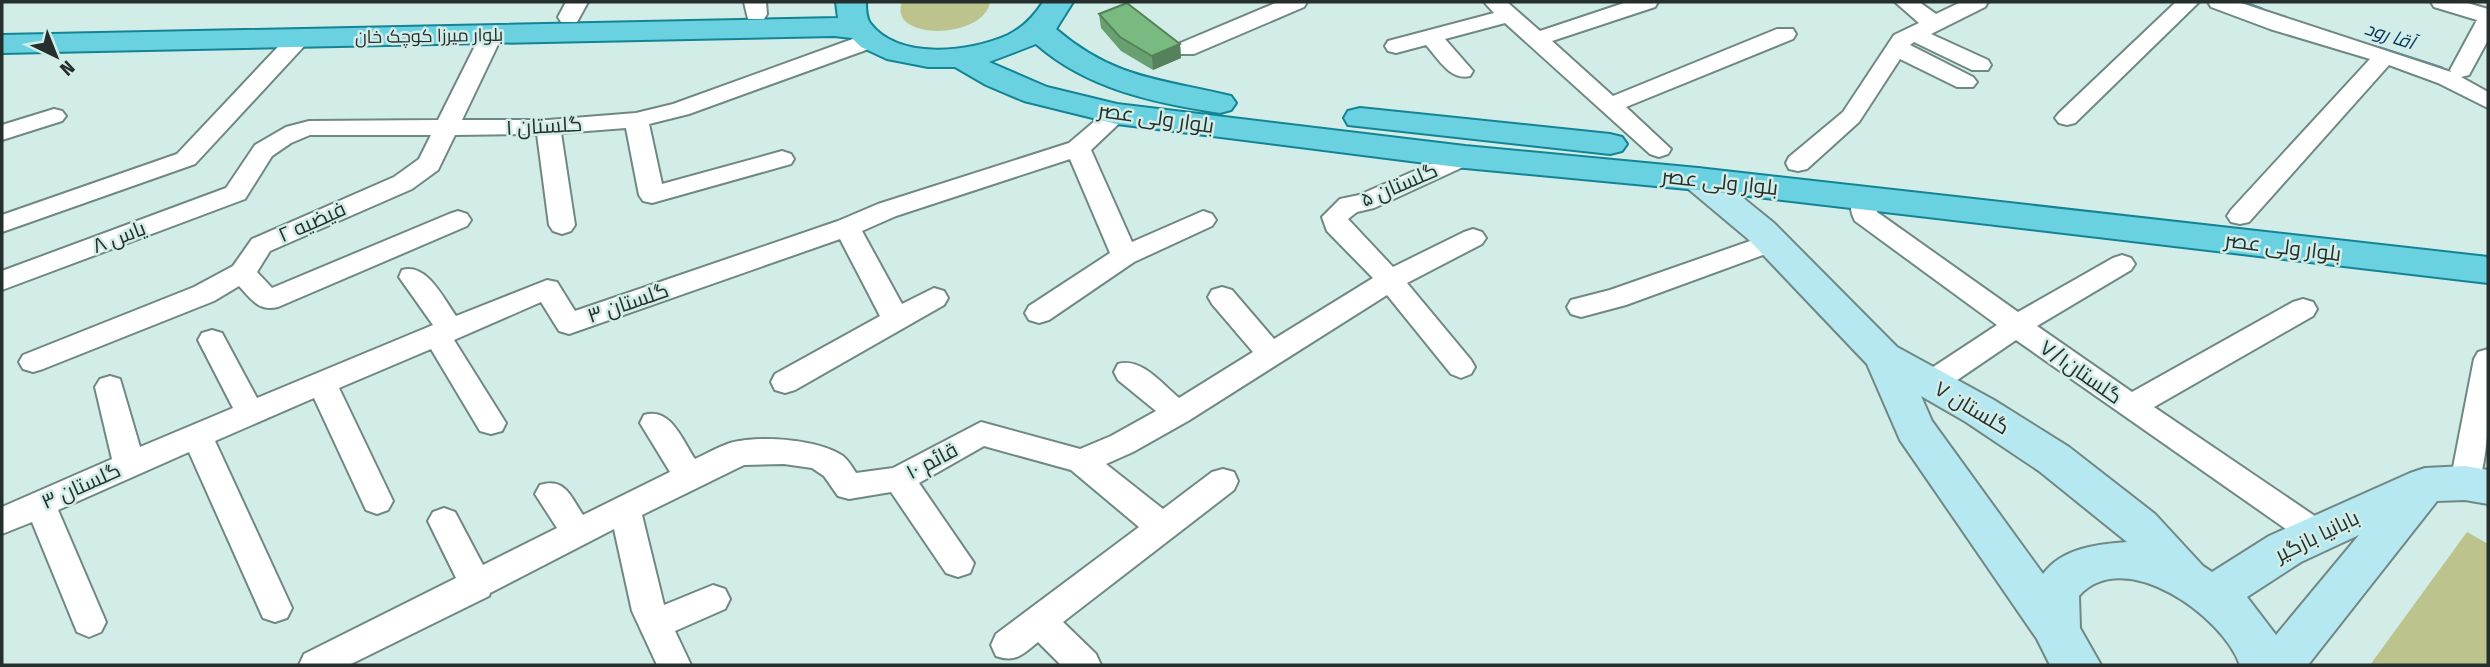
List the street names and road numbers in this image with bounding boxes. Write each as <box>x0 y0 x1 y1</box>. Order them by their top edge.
street label: بلوار میرزا کوچک خان <box>355 24 503 49</box>
street label: بلوار ولی عصر <box>1095 97 1216 139</box>
street label: گلستان ۱ <box>505 111 583 141</box>
street label: گلستان ۵ <box>1356 157 1442 213</box>
street label: بلوار ولی عصر <box>1659 163 1780 201</box>
street label: فیضیه ۲ <box>274 196 350 248</box>
street label: یاس ۸ <box>89 215 150 259</box>
street label: بلوار ولی عصر <box>2222 227 2343 267</box>
street label: گلستان ۳ <box>584 277 672 329</box>
street label: گلستان۷/۱ <box>2035 334 2127 410</box>
street label: گلستان ۷ <box>1930 375 2014 441</box>
street label: قائم ۱۰ <box>902 437 963 486</box>
street label: گلستان ۳ <box>37 457 125 515</box>
street label: بابانیا بازگیر <box>2270 504 2363 568</box>

